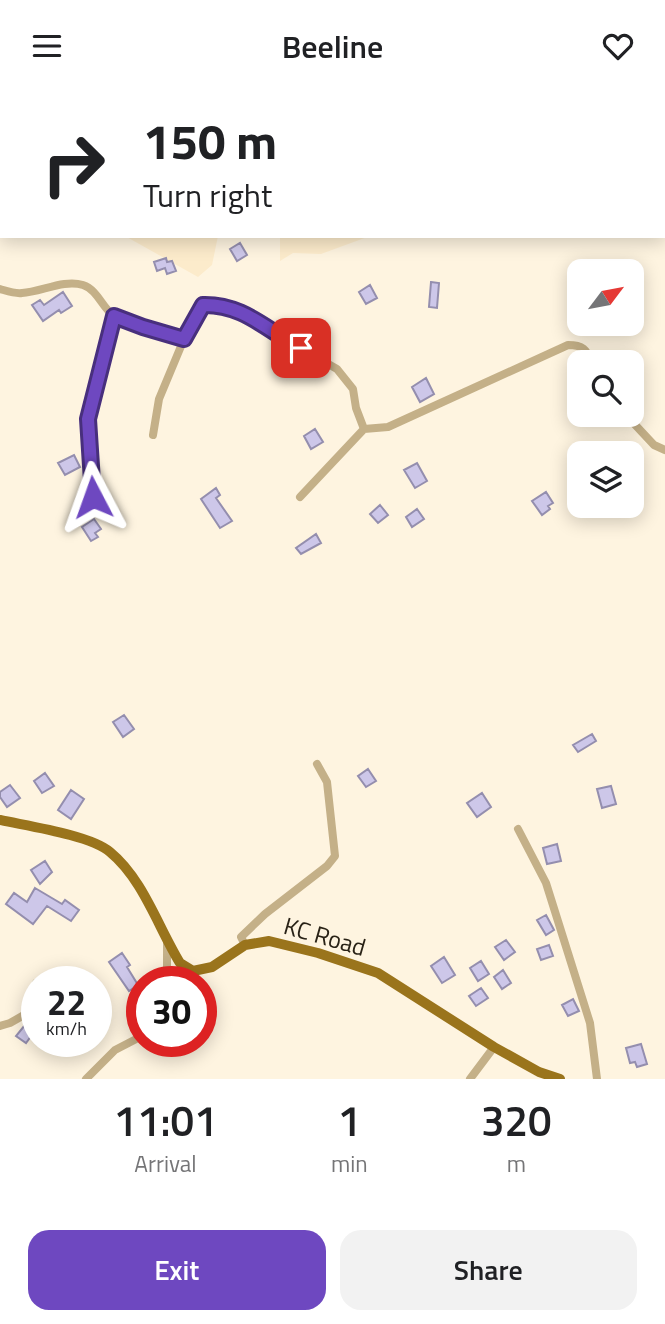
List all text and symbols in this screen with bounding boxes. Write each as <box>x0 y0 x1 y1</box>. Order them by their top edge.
text: Beeline <box>282 22 383 70</box>
icon: menu <box>28 27 66 65</box>
icon: heart <box>599 27 637 65</box>
text: 150 m <box>143 103 277 178</box>
icon: right <box>28 119 119 210</box>
text: Turn right <box>143 171 272 219</box>
north arrow <box>567 259 644 336</box>
map controls <box>567 259 644 518</box>
pin <box>271 318 331 378</box>
icon: arrive <box>282 329 320 367</box>
button: search <box>567 350 644 427</box>
button: layers <box>567 441 644 518</box>
position arrow <box>56 460 130 534</box>
street label: KC Road <box>280 907 370 965</box>
speed limit sign: 30 <box>126 966 217 1057</box>
text: 22 <box>47 975 86 1029</box>
text: km/h <box>46 1015 87 1042</box>
text: 11:01 <box>113 1088 218 1152</box>
text: 1 <box>338 1088 361 1152</box>
text: 320 <box>481 1088 552 1152</box>
text: Arrival <box>134 1146 197 1181</box>
text: min <box>331 1146 368 1181</box>
text: m <box>507 1146 526 1181</box>
button: Exit <box>28 1230 326 1310</box>
button: Share <box>340 1230 637 1310</box>

